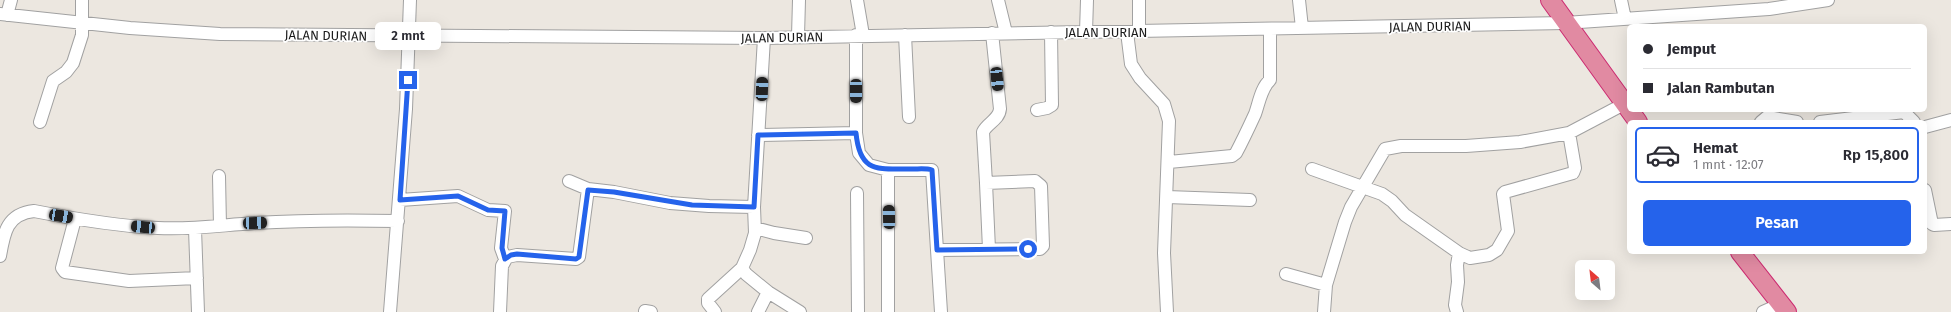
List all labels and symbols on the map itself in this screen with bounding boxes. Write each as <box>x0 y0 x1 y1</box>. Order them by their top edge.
street label: JALAN DURIAN <box>1389 18 1471 35</box>
callout: 2 mnt <box>375 22 441 50</box>
street label: JALAN DURIAN <box>1065 25 1147 40</box>
street label: JALAN DURIAN <box>285 27 367 44</box>
street label: JALAN DURIAN <box>741 29 823 46</box>
car <box>990 66 1004 92</box>
route end <box>399 71 417 89</box>
car <box>756 77 768 101</box>
car <box>850 79 862 103</box>
car <box>883 205 895 229</box>
car <box>48 208 74 224</box>
car <box>243 217 267 229</box>
car <box>131 220 155 234</box>
route start <box>1019 240 1037 258</box>
north arrow <box>1575 260 1615 300</box>

